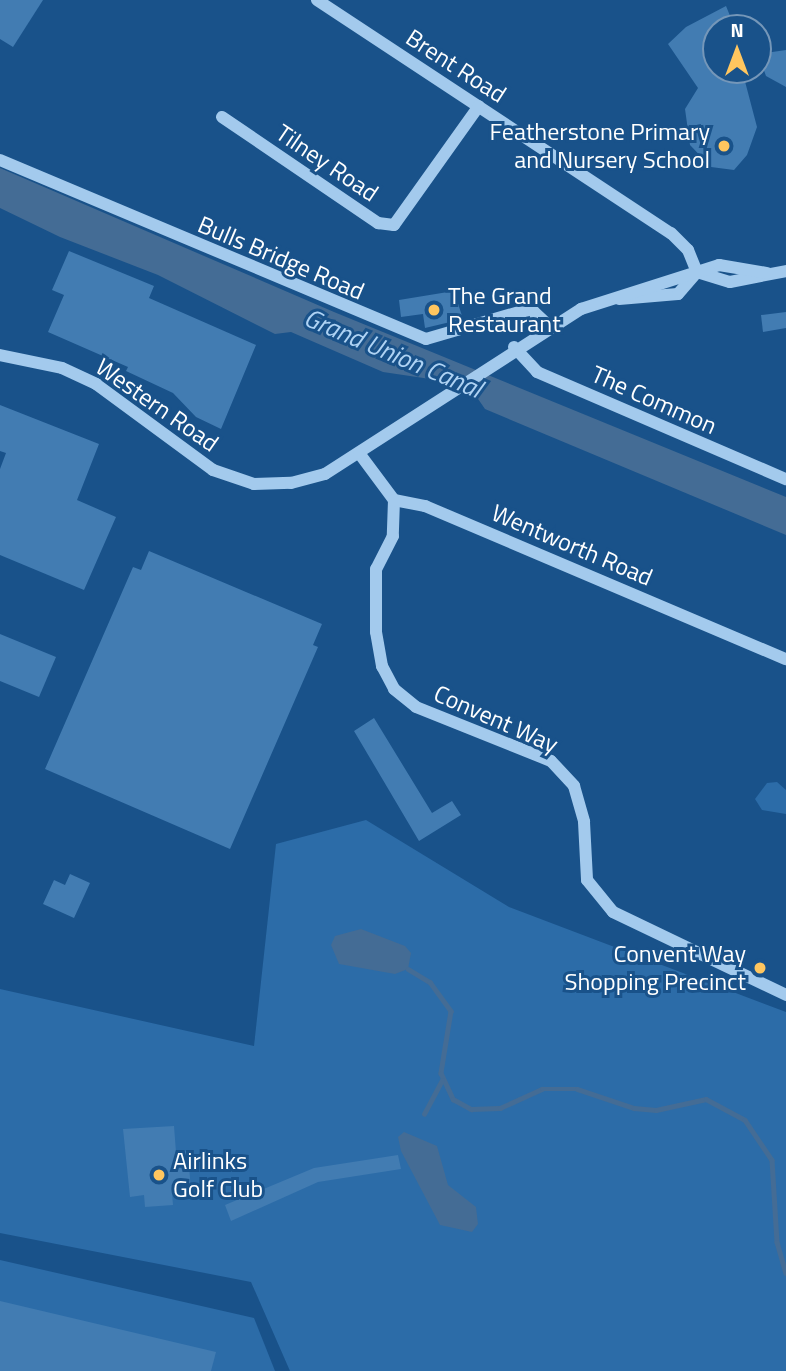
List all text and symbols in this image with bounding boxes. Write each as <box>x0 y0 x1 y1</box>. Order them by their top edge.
north arrow <box>702 14 772 84</box>
text: N <box>730 15 744 44</box>
street label: Brent Road <box>401 23 511 109</box>
street label: Tilney Road <box>270 118 384 208</box>
place label: Featherstone Primary and Nursery School <box>490 118 710 174</box>
marker: Featherstone Primary and Nursery School <box>716 138 732 154</box>
street label: Bulls Bridge Road <box>194 210 368 306</box>
place label: The Grand Restaurant <box>448 282 561 338</box>
water label: Grand Union Canal <box>299 302 487 404</box>
marker: The Grand Restaurant <box>426 302 442 318</box>
street label: Western Road <box>90 352 224 458</box>
street label: The Common <box>587 360 721 440</box>
street label: Wentworth Road <box>487 498 657 592</box>
street label: Convent Way <box>430 679 562 759</box>
place label: Convent Way Shopping Precinct <box>564 940 746 996</box>
marker: Convent Way Shopping Precinct <box>752 960 768 976</box>
place label: Airlinks Golf Club <box>173 1147 263 1203</box>
marker: Airlinks Golf Club <box>151 1167 167 1183</box>

